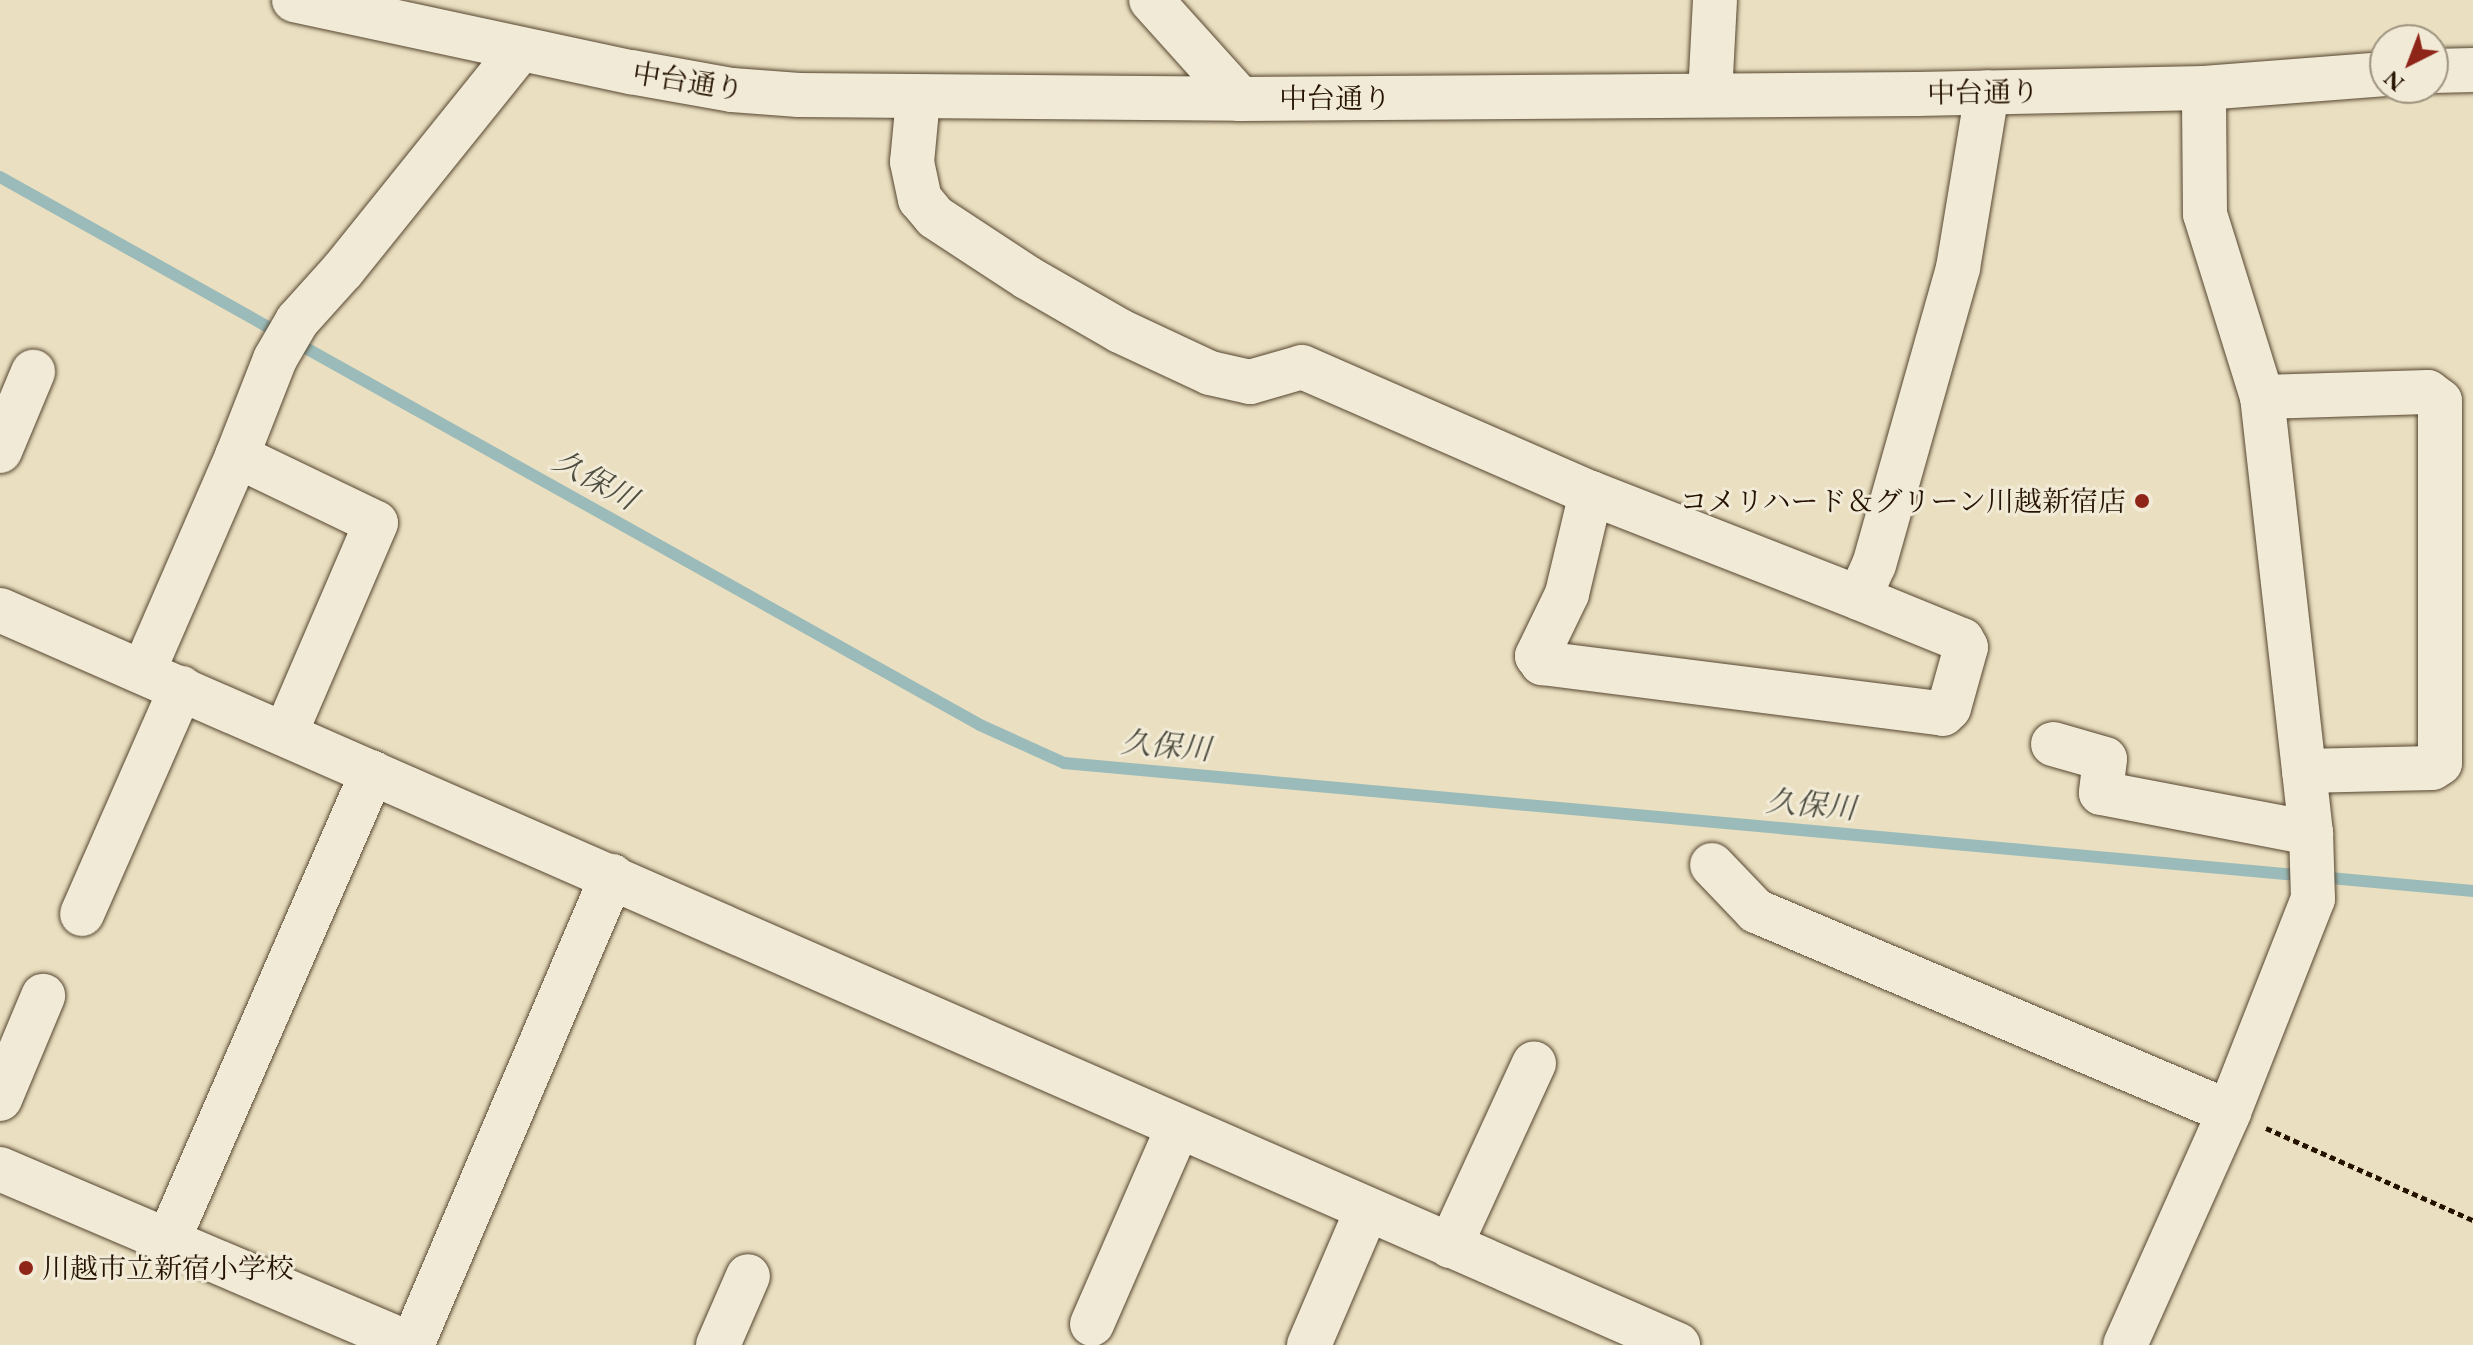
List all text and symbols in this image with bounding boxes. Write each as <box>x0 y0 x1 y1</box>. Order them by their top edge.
north arrow <box>2369 24 2449 104</box>
street label: 中台通り <box>630 56 746 106</box>
text: N <box>2378 64 2410 97</box>
street label: 中台通り <box>1927 74 2039 110</box>
street label: 中台通り <box>1279 81 1391 115</box>
water label: 久保川 <box>547 442 643 518</box>
place label: コメリハード＆グリーン川越新宿店 <box>1678 484 2126 518</box>
marker: コメリハード＆グリーン川越新宿店 <box>2133 492 2151 510</box>
water label: 久保川 <box>1120 724 1212 768</box>
water label: 久保川 <box>1765 783 1857 827</box>
place label: 川越市立新宿小学校 <box>42 1251 294 1285</box>
marker: 川越市立新宿小学校 <box>17 1259 35 1277</box>

